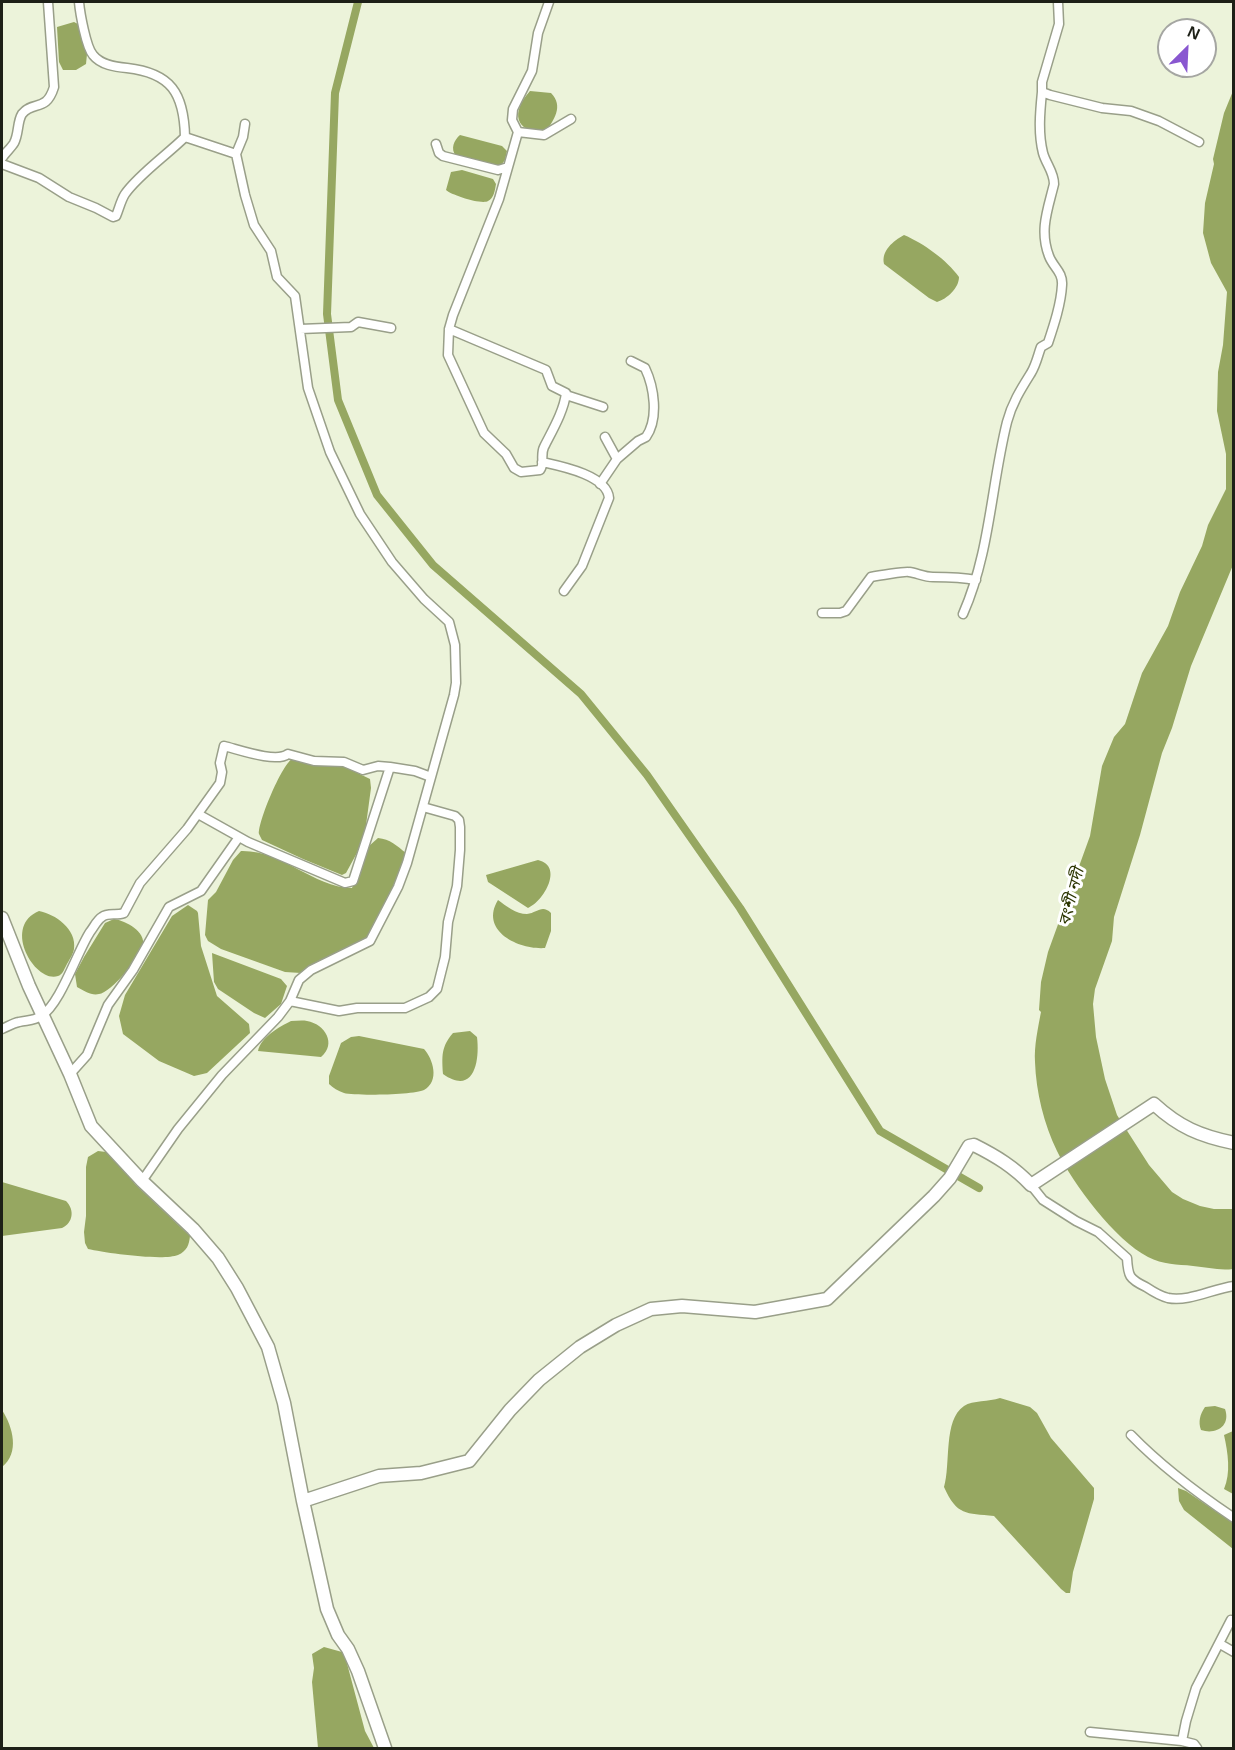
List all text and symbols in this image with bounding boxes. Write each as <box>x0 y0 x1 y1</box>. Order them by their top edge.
north arrow <box>1157 18 1217 78</box>
text: N <box>1185 23 1202 43</box>
water label: বংশী নদী <box>1055 866 1089 928</box>

